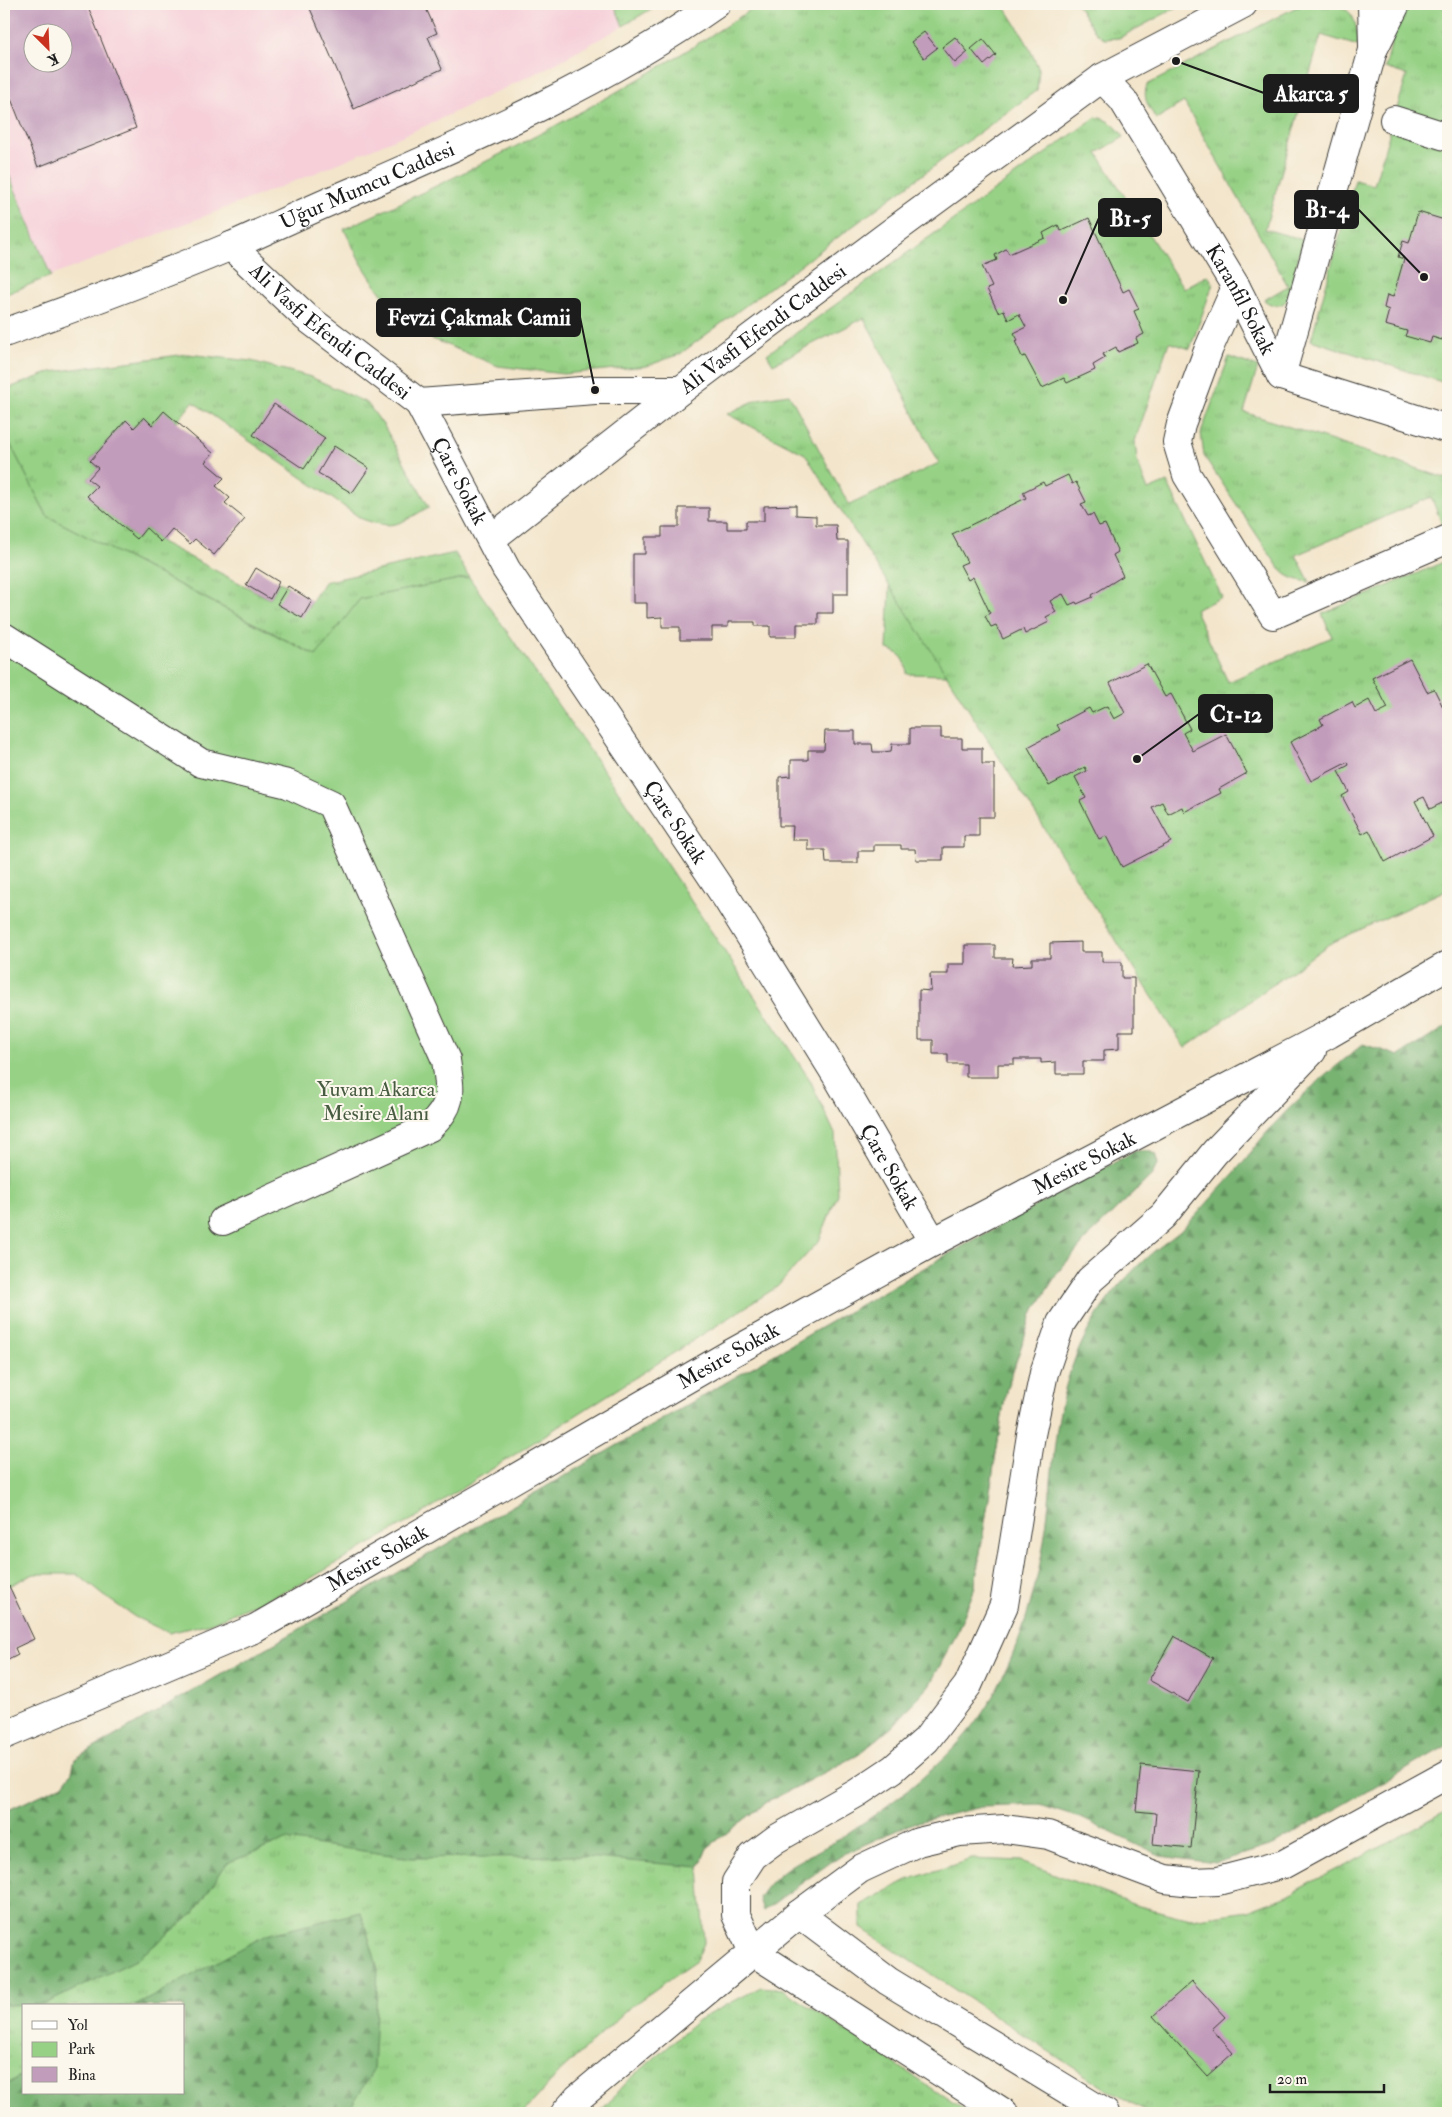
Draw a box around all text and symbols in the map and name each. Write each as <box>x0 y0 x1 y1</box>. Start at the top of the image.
north arrow <box>22 22 72 72</box>
text: K <box>44 50 61 70</box>
callout: Akarca 5 <box>1264 75 1358 112</box>
text: Akarca 5 <box>1273 80 1348 108</box>
street label: Uğur Mumcu Caddesi <box>275 136 459 236</box>
callout: B1-4 <box>1295 191 1358 228</box>
text: B1-4 <box>1305 196 1351 224</box>
callout: B1-5 <box>1099 199 1161 236</box>
text: B1-5 <box>1109 205 1151 233</box>
street label: Karanfil Sokak <box>1199 239 1281 360</box>
street label: Ali Vasfi Efendi Caddesi <box>243 257 416 406</box>
street label: Ali Vasfi Efendi Caddesi <box>674 258 852 401</box>
callout: Fevzi Çakmak Camii <box>377 299 580 336</box>
text: Fevzi Çakmak Camii <box>387 304 571 332</box>
street label: Çare Sokak <box>425 433 493 530</box>
callout: C1-12 <box>1199 695 1272 732</box>
text: C1-12 <box>1210 701 1262 729</box>
street label: Çare Sokak <box>637 775 713 869</box>
park label: Yuvam Akarca Mesire Alanı <box>317 1076 436 1127</box>
street label: Çare Sokak <box>853 1119 925 1215</box>
street label: Mesire Sokak <box>1028 1125 1141 1201</box>
street label: Mesire Sokak <box>673 1316 784 1395</box>
street label: Mesire Sokak <box>322 1518 433 1598</box>
legend <box>22 2004 185 2094</box>
text: Yol <box>68 2016 88 2035</box>
text: Park <box>68 2040 95 2059</box>
scale bar <box>1270 2062 1383 2094</box>
text: Bina <box>68 2066 96 2085</box>
text: 20 m <box>1277 2070 1307 2089</box>

